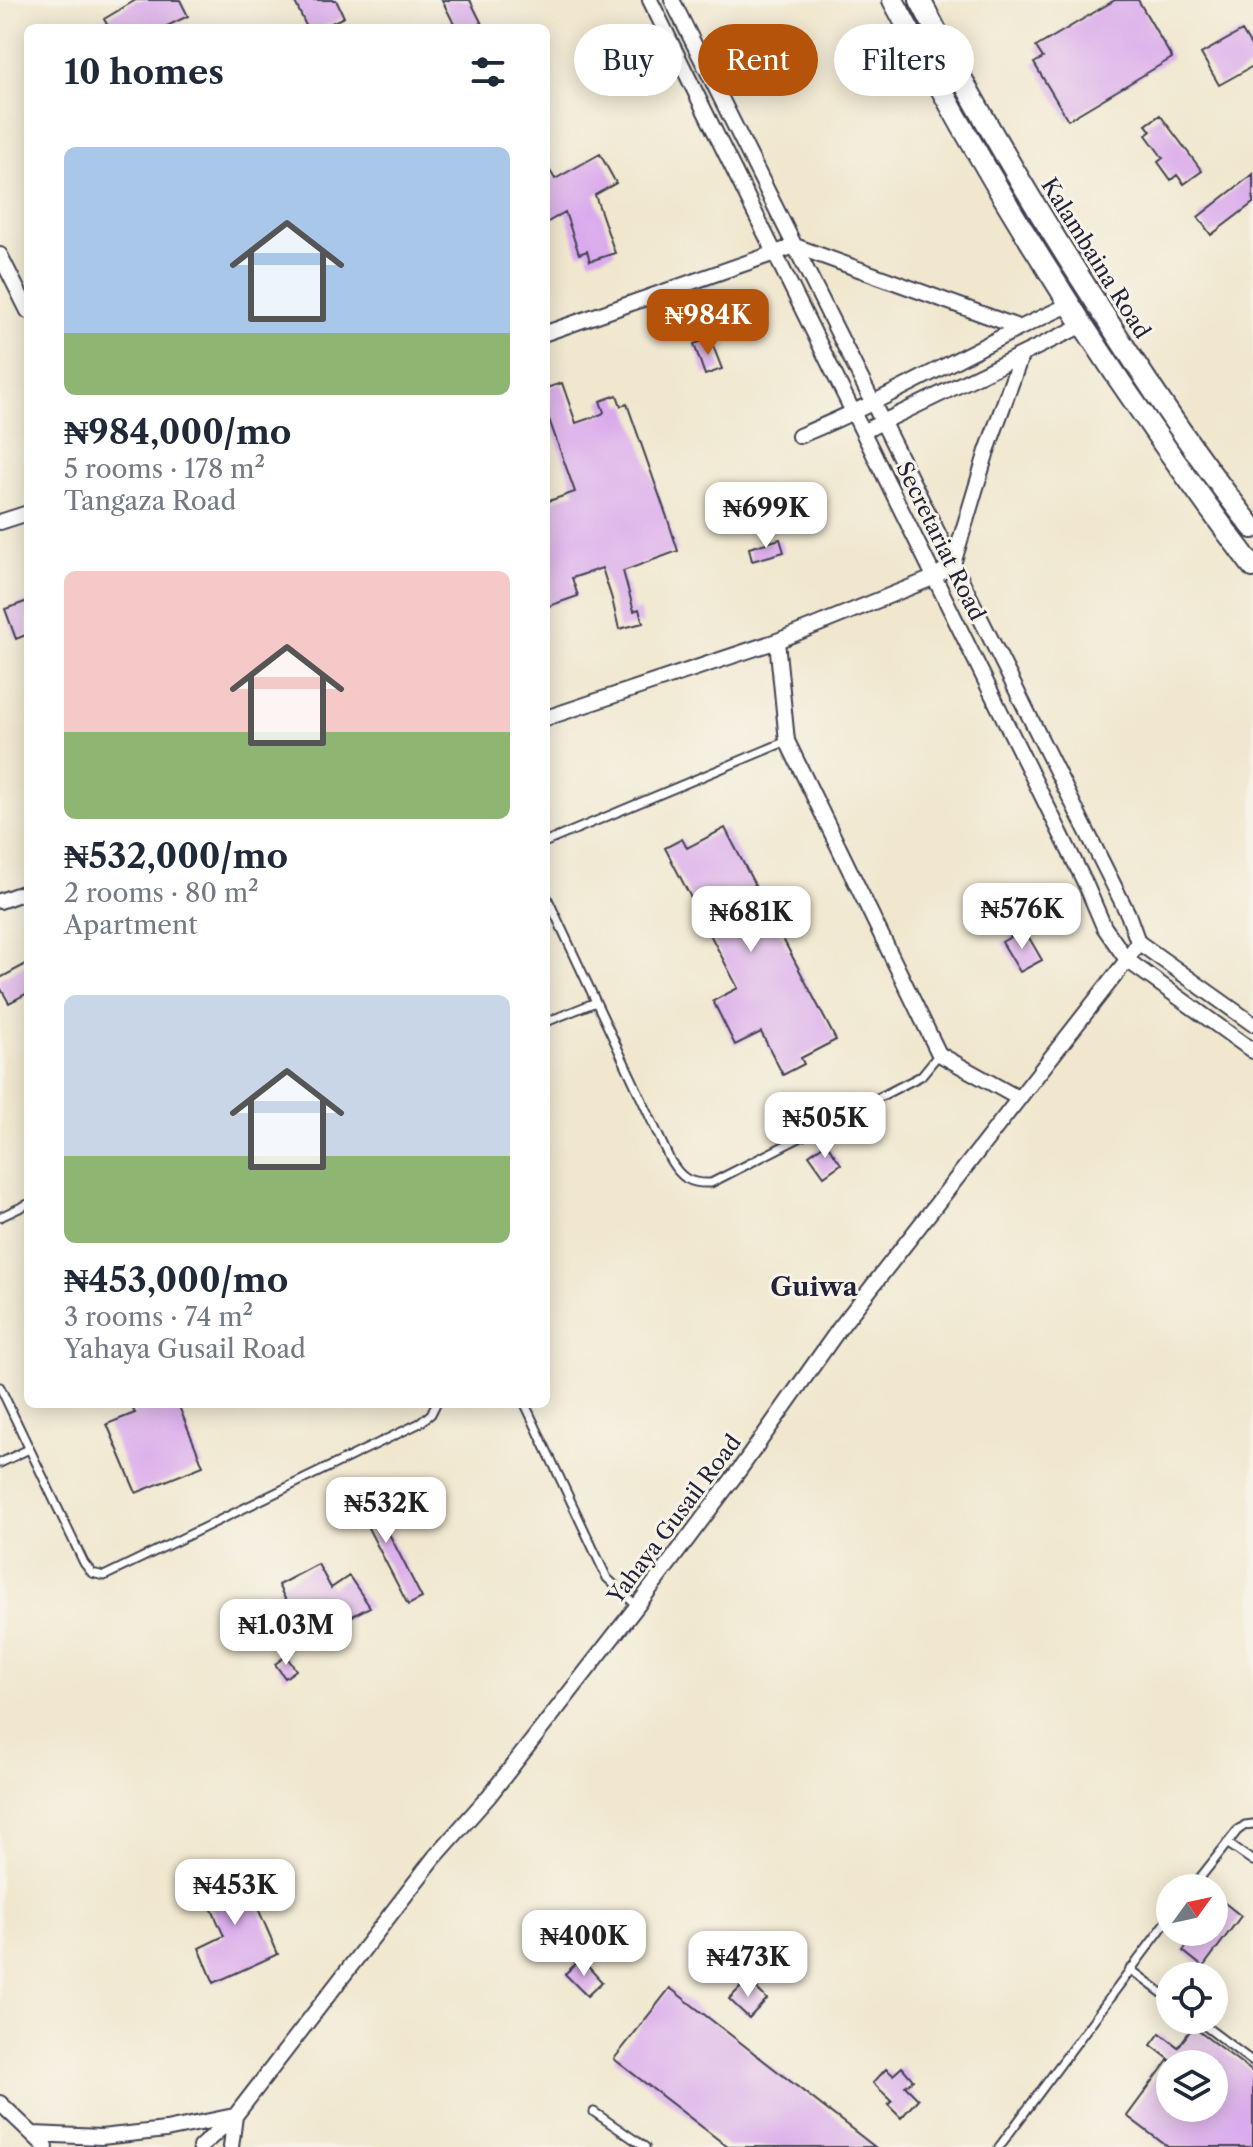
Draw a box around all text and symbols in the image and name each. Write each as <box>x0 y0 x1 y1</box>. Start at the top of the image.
chip: Buy <box>574 24 682 96</box>
chip: Rent <box>698 24 818 96</box>
chip: Filters <box>834 24 974 96</box>
icon: filters <box>466 50 510 94</box>
text: 10 homes <box>64 51 224 93</box>
street label: Kalambaina Road <box>1035 173 1156 344</box>
icon: home <box>215 199 359 343</box>
pin: ₦984K <box>652 289 764 357</box>
text: ₦984K <box>665 299 751 331</box>
text: ₦984,000/mo <box>64 411 291 453</box>
text: 5 rooms · 178 m² <box>64 453 265 485</box>
street label: Secretariat Road <box>890 457 991 625</box>
pin: ₦699K <box>710 482 822 550</box>
text: Tangaza Road <box>64 485 236 517</box>
text: ₦699K <box>723 492 809 524</box>
icon: home <box>215 623 359 767</box>
text: ₦532,000/mo <box>64 835 288 877</box>
text: 2 rooms · 80 m² <box>64 877 259 909</box>
pin: ₦576K <box>966 883 1078 951</box>
pin: ₦681K <box>695 886 807 954</box>
text: ₦576K <box>981 893 1063 925</box>
text: ₦681K <box>710 896 792 928</box>
text: Apartment <box>64 909 197 941</box>
icon: home <box>215 1047 359 1191</box>
pin: ₦505K <box>769 1092 881 1160</box>
text: ₦505K <box>783 1102 867 1134</box>
text: ₦453,000/mo <box>64 1259 288 1301</box>
district label: Guiwa <box>770 1271 859 1303</box>
text: 3 rooms · 74 m² <box>64 1301 253 1333</box>
text: Yahaya Gusail Road <box>64 1333 306 1365</box>
street label: Yahaya Gusail Road <box>601 1429 747 1610</box>
pin: ₦532K <box>330 1477 442 1545</box>
text: ₦532K <box>344 1487 428 1519</box>
pin: ₦1.03M <box>221 1599 351 1667</box>
text: ₦1.03M <box>238 1609 334 1641</box>
pin: ₦453K <box>179 1859 291 1927</box>
text: ₦453K <box>193 1869 277 1901</box>
north arrow <box>1156 1874 1228 1946</box>
map controls <box>1156 1874 1228 2122</box>
pin: ₦400K <box>528 1910 640 1978</box>
text: ₦400K <box>540 1920 628 1952</box>
pin: ₦473K <box>692 1931 804 1999</box>
text: ₦473K <box>706 1941 790 1973</box>
button: locate <box>1156 1962 1228 2034</box>
button: layers <box>1156 2050 1228 2122</box>

